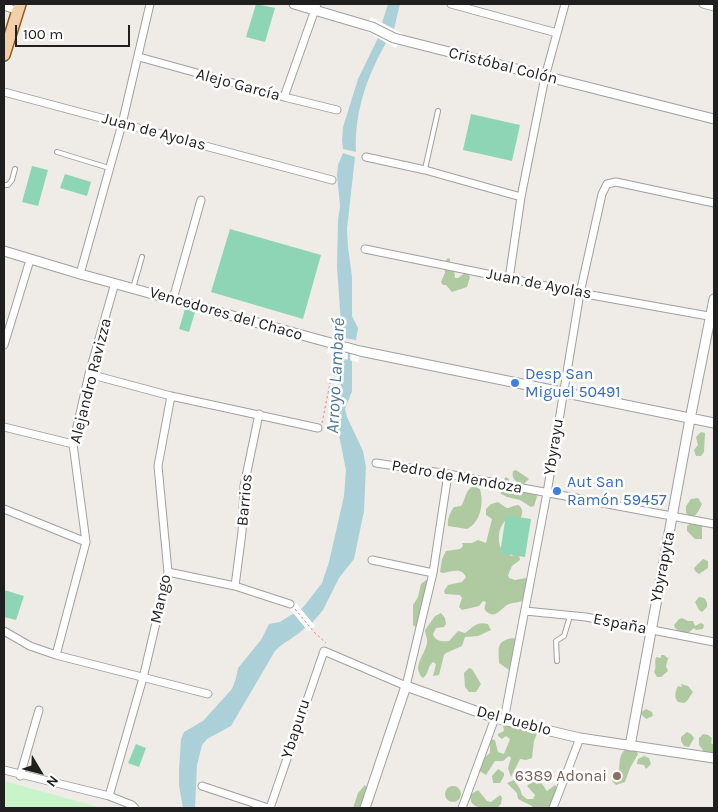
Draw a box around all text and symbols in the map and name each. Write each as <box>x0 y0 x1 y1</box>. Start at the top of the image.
scale bar <box>18 15 132 47</box>
text: 100 m <box>23 25 63 43</box>
street label: Cristóbal Colón <box>447 43 559 89</box>
street label: Alejo García <box>194 65 282 105</box>
street label: Juan de Ayolas <box>100 109 208 155</box>
street label: Juan de Ayolas <box>485 264 593 304</box>
street label: Vencedores del Chaco <box>147 283 305 345</box>
street label: Alejandro Ravizza <box>66 316 116 446</box>
water label: Arroyo Lambaré <box>322 318 350 434</box>
place label: Desp San Miguel 50491 <box>525 364 621 402</box>
marker: Desp San Miguel 50491 <box>509 377 521 389</box>
street label: Ybyrayu <box>540 417 568 477</box>
street label: Pedro de Mendoza <box>390 456 524 498</box>
place label: Aut San Ramón 59457 <box>567 472 667 510</box>
street label: Barrios <box>233 473 257 527</box>
marker: Aut San Ramón 59457 <box>551 485 563 497</box>
street label: Ybyrapyta <box>647 530 679 604</box>
street label: Mango <box>146 573 176 625</box>
street label: España <box>592 609 648 639</box>
street label: Ybapuru <box>277 697 315 761</box>
street label: Del Pueblo <box>475 702 553 740</box>
north arrow <box>15 747 65 797</box>
place label: 6389 Adonai <box>515 766 607 786</box>
marker: 6389 Adonai <box>611 770 623 782</box>
text: N <box>43 772 62 790</box>

